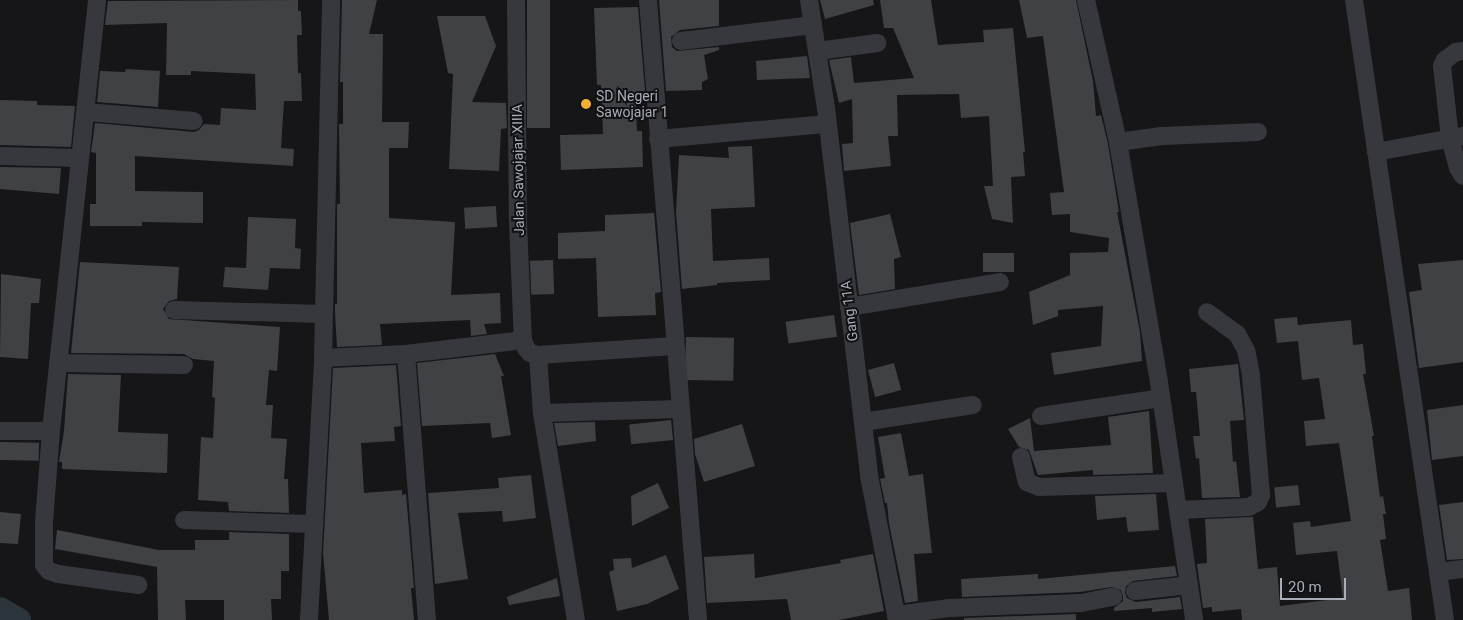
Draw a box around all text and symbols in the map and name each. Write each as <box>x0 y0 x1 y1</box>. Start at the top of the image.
place label: SD Negeri Sawojajar 1 <box>596 88 668 120</box>
marker: SD Negeri Sawojajar 1 <box>580 98 592 110</box>
street label: Jalan Sawojajar XIIIA <box>508 104 528 236</box>
street label: Gang 11A <box>837 280 861 342</box>
scale bar <box>1283 568 1349 600</box>
text: 20 m <box>1288 578 1322 596</box>

